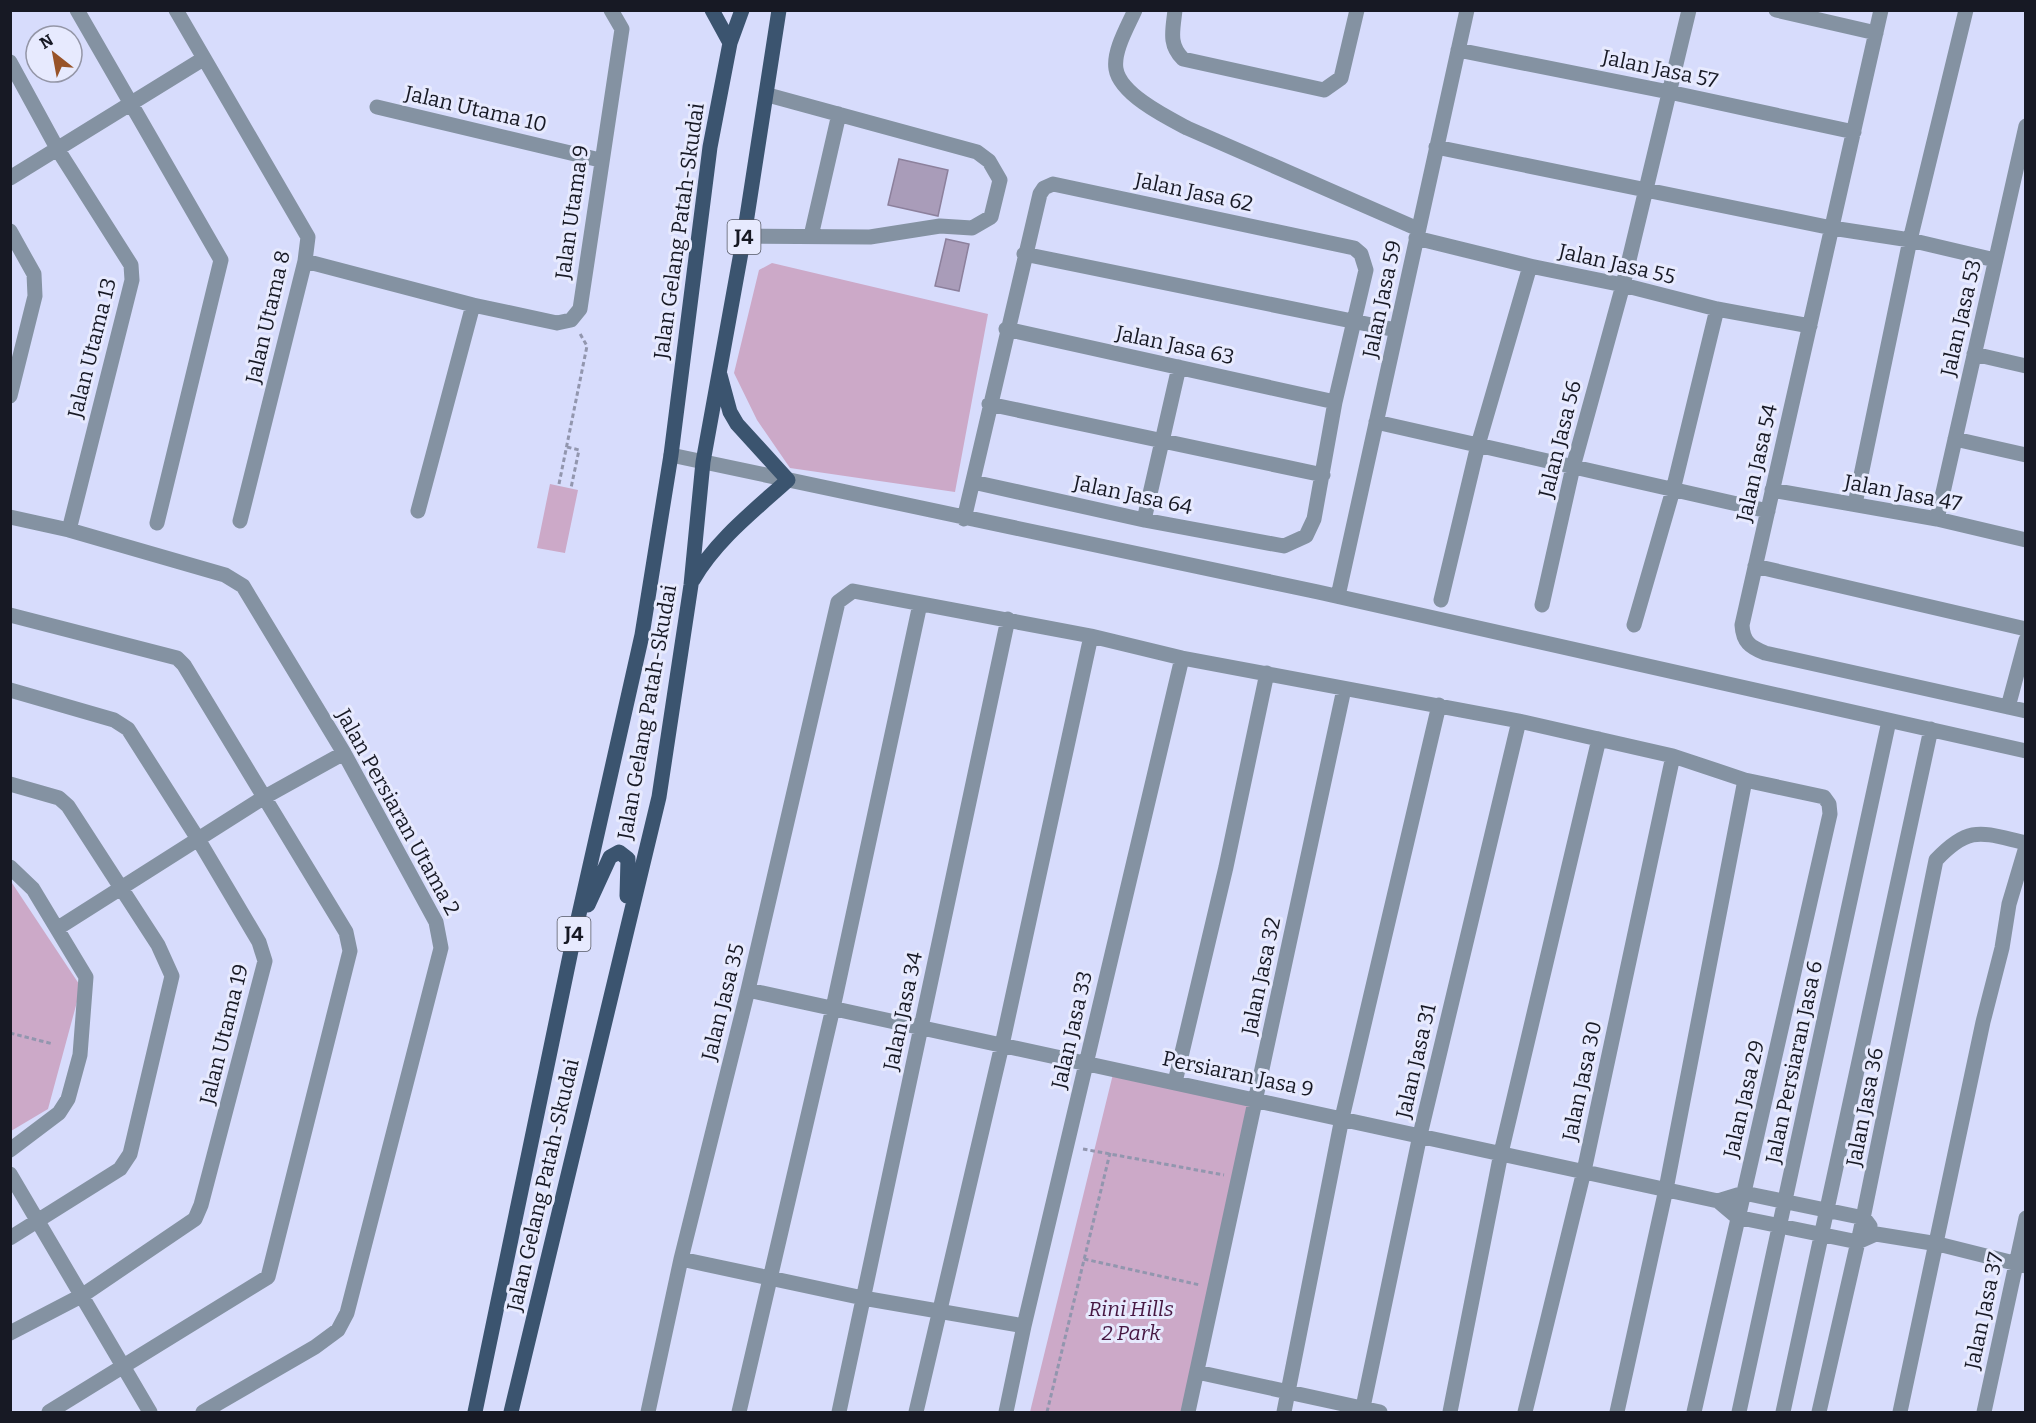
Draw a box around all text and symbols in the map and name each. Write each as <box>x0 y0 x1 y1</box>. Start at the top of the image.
north arrow <box>24 24 84 84</box>
text: N <box>36 30 57 53</box>
street label: Jalan Jasa 57 <box>1599 44 1721 94</box>
street label: Jalan Utama 10 <box>402 80 549 138</box>
street label: Jalan Gelang Patah-Skudai <box>648 101 710 362</box>
street label: Jalan Utama 9 <box>550 143 594 282</box>
street label: Jalan Jasa 62 <box>1132 167 1255 217</box>
road number: J4 <box>728 220 760 254</box>
street label: Jalan Jasa 59 <box>1357 238 1407 361</box>
street label: Jalan Jasa 55 <box>1555 238 1678 290</box>
street label: Jalan Utama 8 <box>240 248 296 387</box>
street label: Jalan Jasa 53 <box>1935 257 1987 380</box>
street label: Jalan Utama 13 <box>62 275 122 422</box>
street label: Jalan Jasa 63 <box>1112 320 1237 370</box>
street label: Jalan Jasa 56 <box>1533 378 1587 501</box>
street label: Jalan Jasa 54 <box>1731 402 1783 525</box>
street label: Jalan Jasa 64 <box>1070 469 1195 520</box>
street label: Jalan Jasa 47 <box>1841 469 1964 517</box>
street label: Jalan Gelang Patah-Skudai <box>612 583 682 842</box>
street label: Jalan Persiaran Utama 2 <box>330 703 466 920</box>
street label: Jalan Jasa 32 <box>1236 915 1286 1038</box>
road number: J4 <box>558 917 590 951</box>
street label: Jalan Jasa 35 <box>696 941 750 1064</box>
street label: Jalan Jasa 34 <box>878 949 928 1074</box>
street label: Jalan Persiaran Jasa 6 <box>1760 958 1828 1167</box>
street label: Jalan Utama 19 <box>194 961 254 1108</box>
street label: Jalan Jasa 33 <box>1046 969 1098 1092</box>
street label: Jalan Jasa 31 <box>1390 1001 1442 1122</box>
street label: Jalan Jasa 30 <box>1556 1019 1607 1144</box>
street label: Jalan Jasa 29 <box>1718 1038 1770 1161</box>
street label: Persiaran Jasa 9 <box>1160 1045 1316 1103</box>
street label: Jalan Jasa 36 <box>1841 1045 1889 1170</box>
street label: Jalan Gelang Patah-Skudai <box>501 1056 585 1315</box>
street label: Jalan Jasa 37 <box>1959 1250 2009 1373</box>
park label: Rini Hills 2 Park <box>1088 1296 1174 1346</box>

